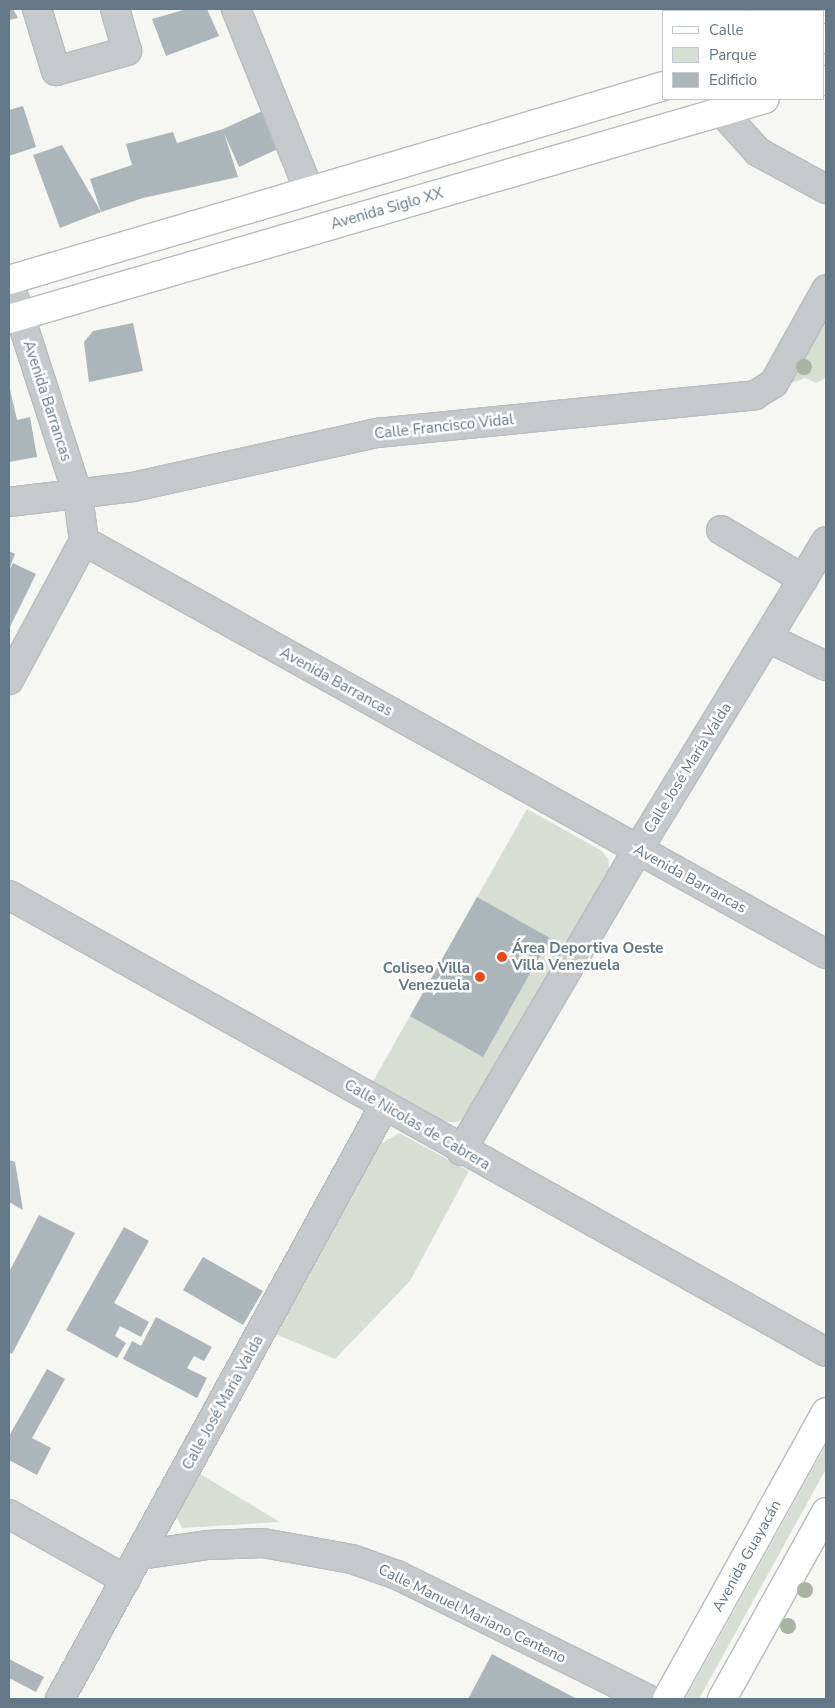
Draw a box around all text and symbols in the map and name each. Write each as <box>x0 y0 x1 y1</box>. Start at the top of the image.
legend <box>662 10 825 100</box>
text: Calle <box>709 20 744 40</box>
text: Parque <box>709 45 757 65</box>
text: Edificio <box>709 70 757 90</box>
street label: Avenida Siglo XX <box>329 184 445 234</box>
street label: Avenida Barrancas <box>19 338 75 464</box>
street label: Calle Francisco Vidal <box>374 411 514 443</box>
street label: Avenida Barrancas <box>277 644 395 720</box>
street label: Calle José Maria Valda <box>640 699 736 837</box>
street label: Avenida Barrancas <box>631 841 749 917</box>
place label: Área Deportiva Oeste Villa Venezuela <box>512 939 663 974</box>
marker: Área Deportiva Oeste Villa Venezuela <box>496 951 508 963</box>
place label: Coliseo Villa Venezuela <box>383 959 470 994</box>
marker: Coliseo Villa Venezuela <box>474 971 486 983</box>
street label: Calle Nicolas de Cabrera <box>341 1076 493 1174</box>
street label: Calle José Maria Valda <box>179 1333 267 1473</box>
street label: Avenida Guayacán <box>709 1497 785 1615</box>
street label: Calle Manuel Mariano Centeno <box>375 1561 569 1667</box>

